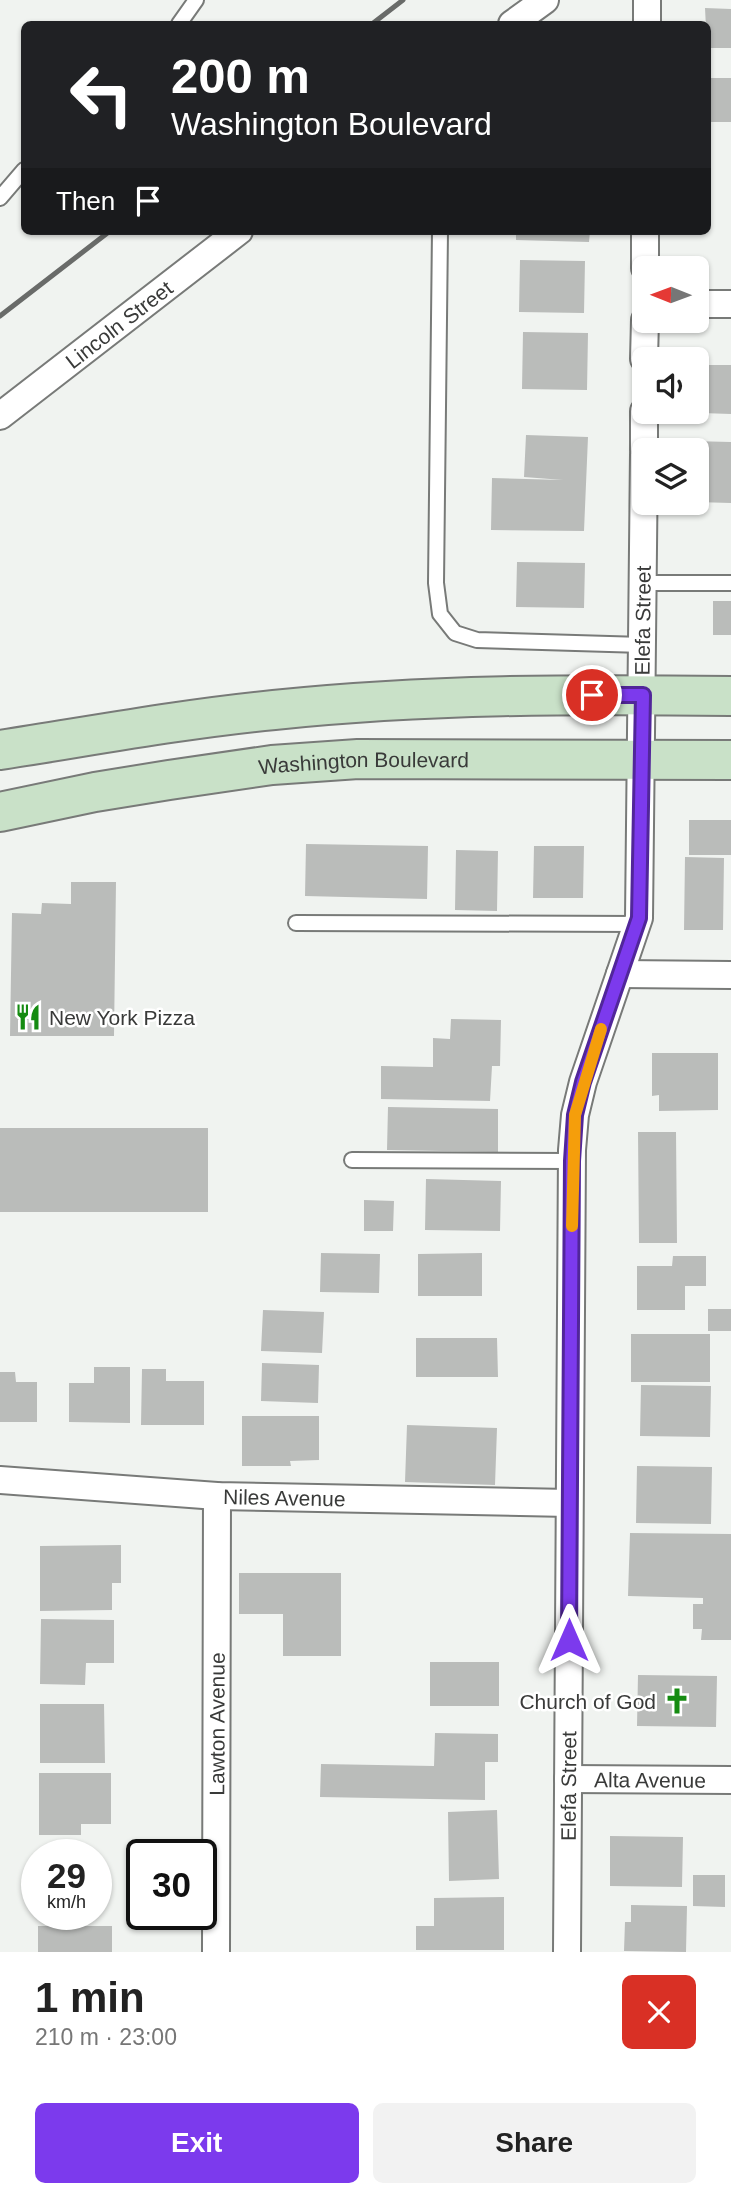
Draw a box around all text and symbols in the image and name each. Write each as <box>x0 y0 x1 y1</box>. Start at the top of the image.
icon: left <box>56 49 147 140</box>
text: 200 m <box>171 49 310 103</box>
text: Washington Boulevard <box>171 106 492 142</box>
icon: arrive <box>129 182 167 220</box>
text: Then <box>56 186 115 216</box>
north arrow <box>632 256 709 332</box>
map controls <box>632 256 709 515</box>
street label: Lincoln Street <box>61 276 177 373</box>
button: sound <box>632 347 709 424</box>
button: layers <box>632 438 709 515</box>
street label: Elefa Street <box>630 565 654 675</box>
pin <box>562 665 622 725</box>
icon: arrive <box>573 676 611 714</box>
street label: Washington Boulevard <box>257 747 469 778</box>
restaurant icon: New York Pizza <box>13 1002 43 1032</box>
place label: New York Pizza <box>49 1006 195 1029</box>
street label: Niles Avenue <box>223 1485 346 1510</box>
position arrow <box>532 1603 606 1677</box>
street label: Lawton Avenue <box>205 1652 228 1796</box>
church icon: Church of God <box>662 1686 692 1716</box>
place label: Church of God <box>519 1690 656 1713</box>
street label: Elefa Street <box>556 1731 580 1841</box>
street label: Alta Avenue <box>594 1768 706 1791</box>
speed limit sign: 30 <box>126 1839 217 1930</box>
text: 29 <box>47 1856 86 1895</box>
text: km/h <box>47 1892 86 1912</box>
text: 1 min <box>35 1974 145 2021</box>
button: close <box>622 1975 696 2049</box>
text: 210 m · 23:00 <box>35 2024 177 2050</box>
button: Exit <box>35 2103 359 2183</box>
button: Share <box>373 2103 696 2183</box>

